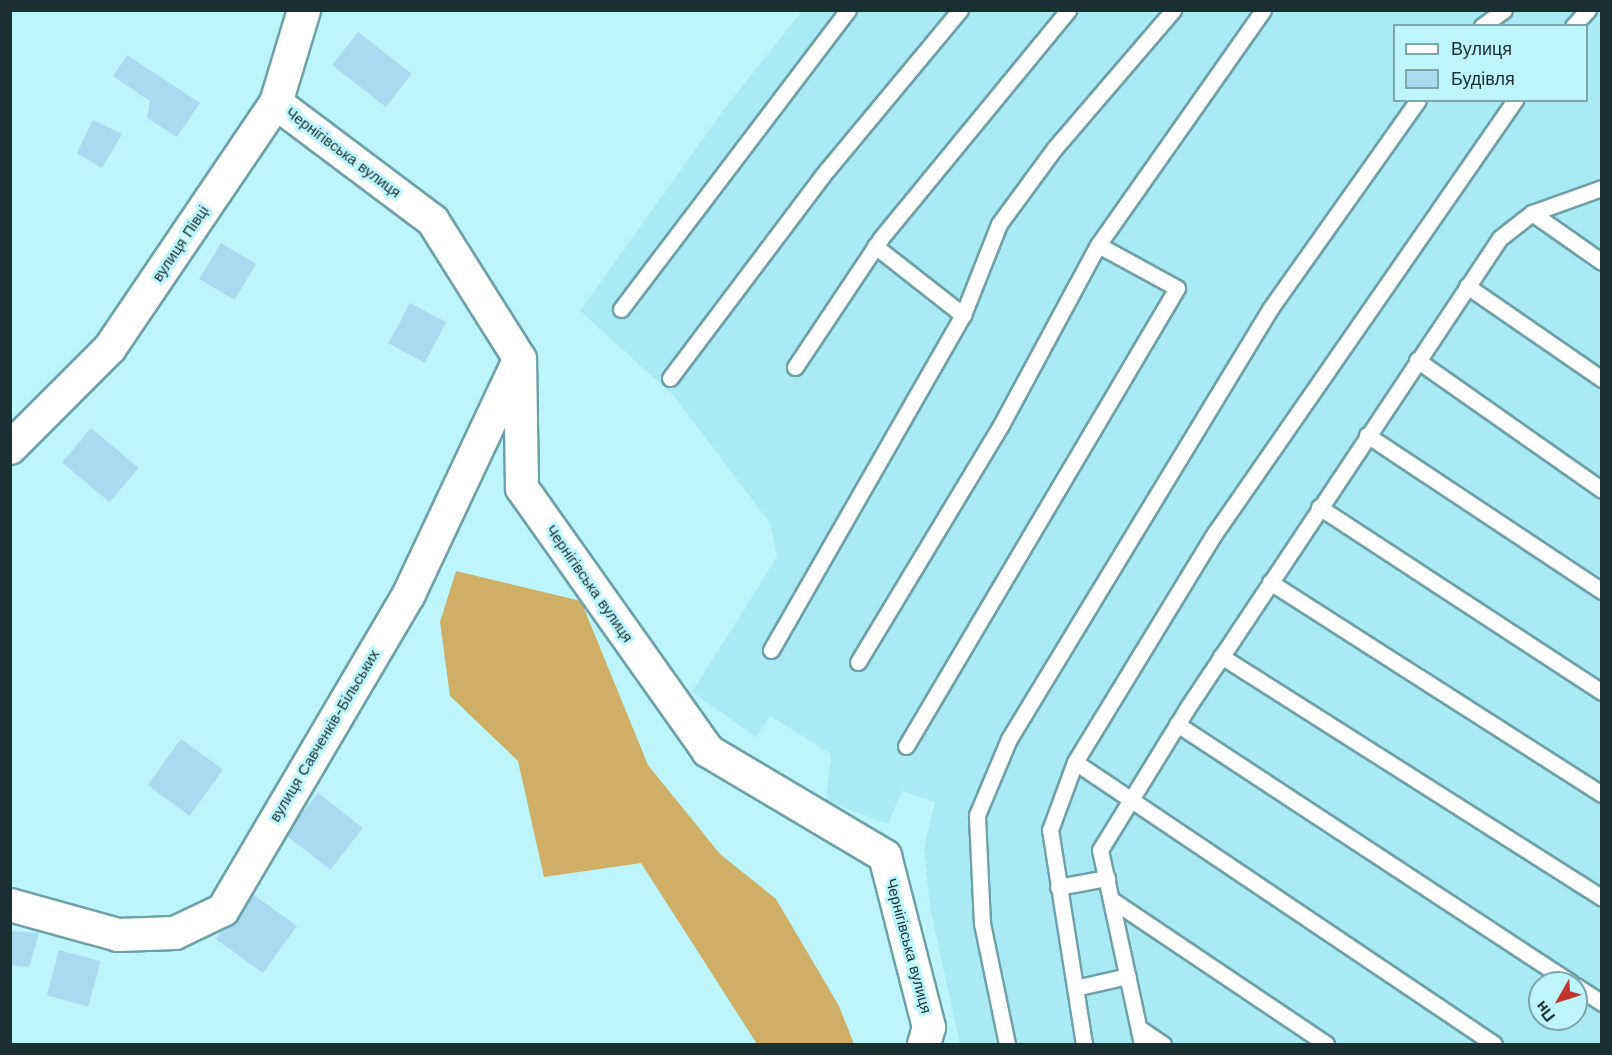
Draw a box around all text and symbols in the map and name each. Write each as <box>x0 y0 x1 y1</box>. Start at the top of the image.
legend <box>1393 24 1588 102</box>
text: Вулиця <box>1451 38 1512 59</box>
text: Будівля <box>1451 68 1515 89</box>
street label: Чернігівська вулиця <box>282 104 404 202</box>
street label: вулиця Півці <box>149 203 213 285</box>
street label: Чернігівська вулиця <box>542 522 636 646</box>
street label: вулиця Савченків-Більських <box>266 647 384 825</box>
street label: Чернігівська вулиця <box>881 876 935 1016</box>
north arrow <box>1528 971 1588 1031</box>
text: Пн <box>1531 997 1559 1026</box>

